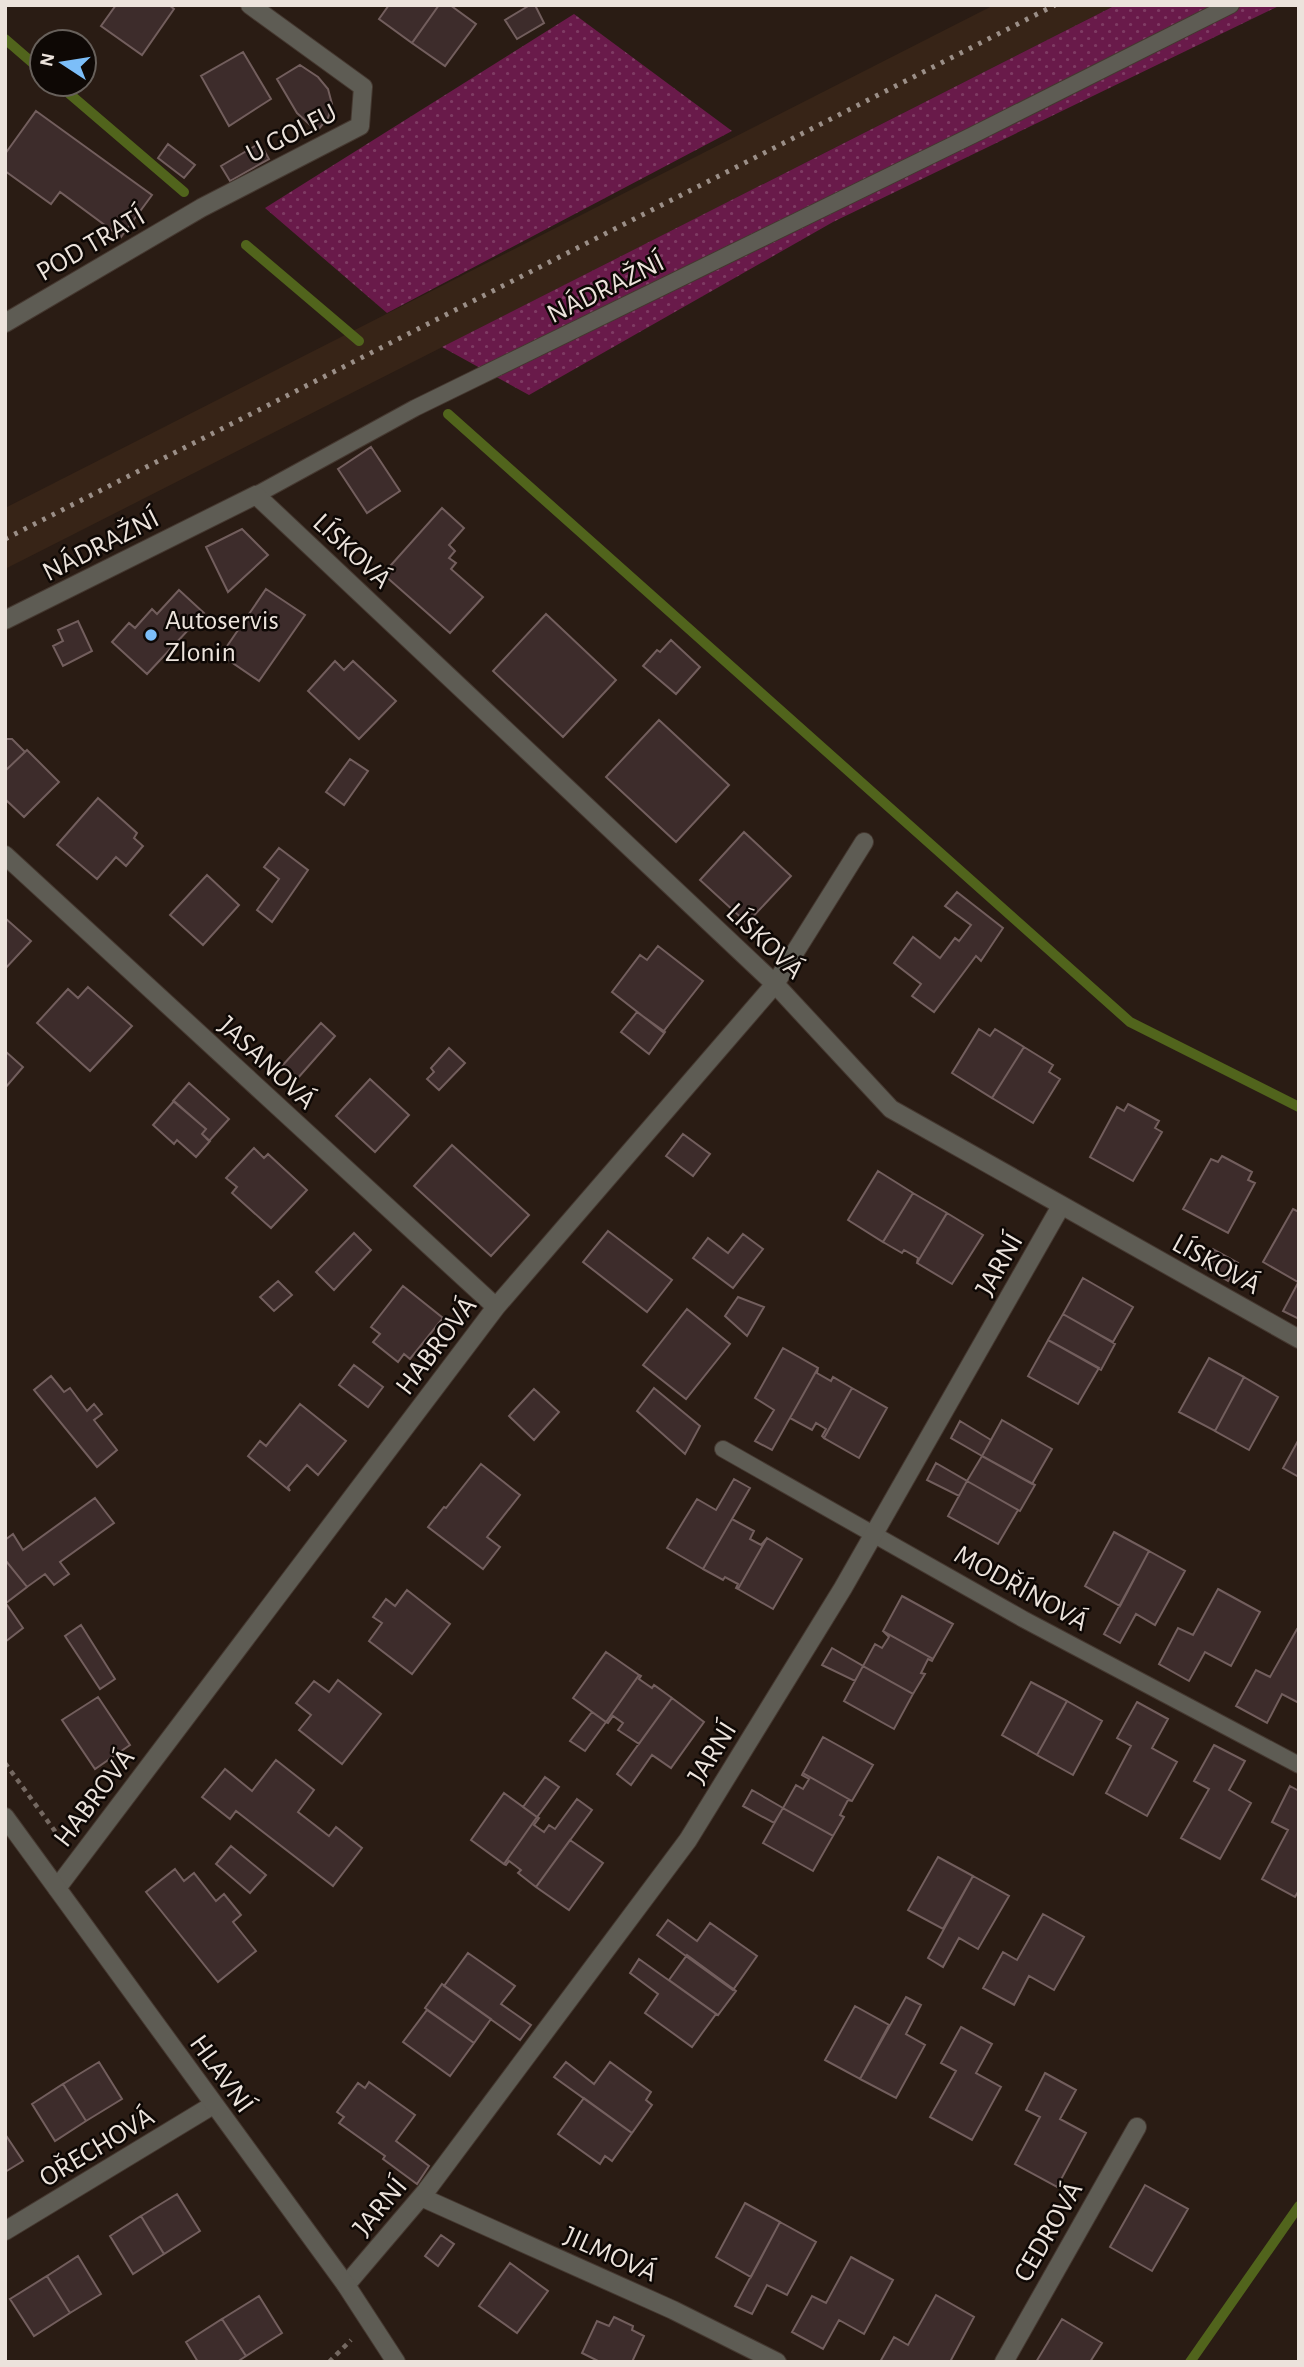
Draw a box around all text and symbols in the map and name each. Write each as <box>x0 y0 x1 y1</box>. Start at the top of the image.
north arrow <box>28 28 98 98</box>
text: N <box>37 51 59 68</box>
street label: U GOLFU <box>242 99 342 169</box>
street label: POD TRATÍ <box>30 200 150 287</box>
street label: NÁDRAŽNÍ <box>542 246 669 329</box>
street label: NÁDRAŽNÍ <box>37 502 164 587</box>
street label: LÍSKOVÁ <box>307 506 398 594</box>
place label: Autoservis Zlonin <box>165 607 279 667</box>
marker: Autoservis Zlonin <box>143 627 159 643</box>
street label: LÍSKOVÁ <box>720 896 811 985</box>
street label: JASANOVÁ <box>213 1010 323 1115</box>
street label: JARNÍ <box>968 1227 1029 1301</box>
street label: LÍSKOVÁ <box>1167 1227 1266 1300</box>
street label: HABROVÁ <box>389 1290 482 1400</box>
street label: MODŘÍNOVÁ <box>949 1538 1094 1637</box>
street label: JARNÍ <box>681 1715 743 1789</box>
street label: HABROVÁ <box>47 1742 140 1852</box>
street label: HLAVNÍ <box>184 2028 262 2119</box>
street label: OŘECHOVÁ <box>33 2100 159 2193</box>
street label: JARNÍ <box>346 2170 413 2242</box>
street label: CEDROVÁ <box>1006 2176 1088 2287</box>
street label: JILMOVÁ <box>559 2219 662 2288</box>

